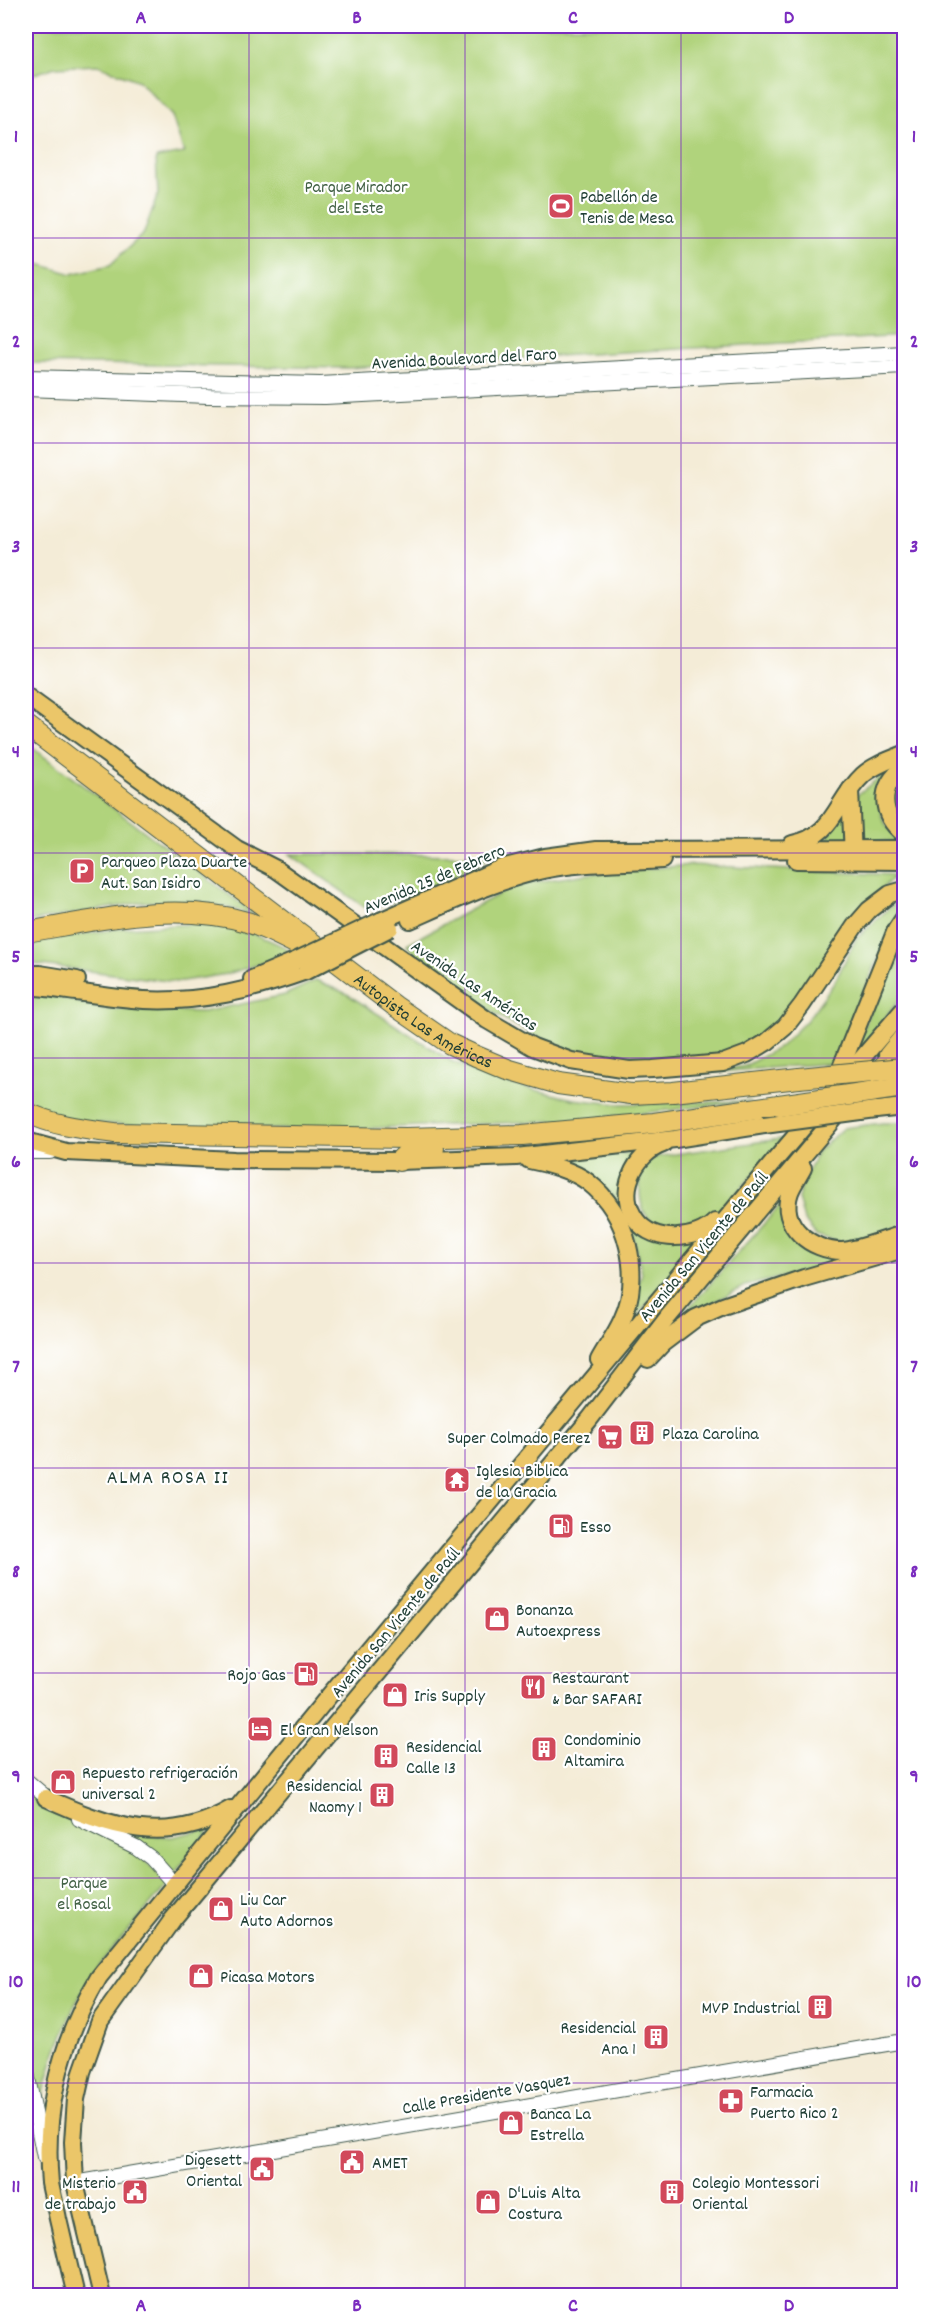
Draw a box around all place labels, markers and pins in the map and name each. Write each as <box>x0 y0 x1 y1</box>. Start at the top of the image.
place label: Pabellón de Tenis de Mesa <box>580 186 674 232</box>
sports icon: Pabellón de Tenis de Mesa <box>546 191 576 221</box>
place label: Parqueo Plaza Duarte Aut. San Isidro <box>101 851 247 897</box>
parking icon: Parqueo Plaza Duarte Aut. San Isidro <box>67 856 97 886</box>
building icon: Plaza Carolina <box>627 1418 657 1448</box>
supermarket icon: Super Colmado Perez <box>595 1422 625 1452</box>
place label: Plaza Carolina <box>662 1423 759 1448</box>
place label: Super Colmado Perez <box>447 1427 590 1452</box>
place label: Iglesia Biblica de la Gracia <box>476 1460 569 1506</box>
temple icon: Iglesia Biblica de la Gracia <box>442 1465 472 1495</box>
fuel station icon: Esso <box>546 1511 576 1541</box>
place label: Esso <box>580 1516 611 1541</box>
place label: Bonanza Autoexpress <box>516 1599 601 1645</box>
shop icon: Bonanza Autoexpress <box>482 1604 512 1634</box>
fuel station icon: Rojo Gas <box>291 1659 321 1689</box>
place label: Rojo Gas <box>227 1664 286 1689</box>
place label: Restaurant & Bar SAFARI <box>552 1667 642 1713</box>
restaurant icon: Restaurant & Bar SAFARI <box>518 1672 548 1702</box>
shop icon: Iris Supply <box>380 1680 410 1710</box>
place label: Iris Supply <box>414 1685 486 1710</box>
hotel icon: El Gran Nelson <box>245 1714 275 1744</box>
place label: El Gran Nelson <box>280 1719 378 1744</box>
place label: Condominio Altamira <box>564 1729 641 1775</box>
building icon: Condominio Altamira <box>529 1734 559 1764</box>
place label: Residencial Calle 13 <box>406 1736 482 1782</box>
building icon: Residencial Calle 13 <box>371 1741 401 1771</box>
place label: Repuesto refrigeración universal 2 <box>82 1762 238 1808</box>
shop icon: Repuesto refrigeración universal 2 <box>48 1767 78 1797</box>
place label: Residencial Naomy 1 <box>287 1775 363 1821</box>
building icon: Residencial Naomy 1 <box>367 1780 397 1810</box>
place label: Liu Car Auto Adornos <box>240 1889 333 1935</box>
shop icon: Liu Car Auto Adornos <box>206 1894 236 1924</box>
shop icon: Picasa Motors <box>186 1961 216 1991</box>
place label: Picasa Motors <box>220 1966 315 1991</box>
building icon: MVP Industrial <box>805 1992 835 2022</box>
place label: MVP Industrial <box>701 1997 801 2022</box>
place label: Residencial Ana 1 <box>561 2017 637 2063</box>
building icon: Residencial Ana 1 <box>641 2022 671 2052</box>
place label: Farmacia Puerto Rico 2 <box>750 2081 839 2127</box>
pharmacy icon: Farmacia Puerto Rico 2 <box>716 2086 746 2116</box>
place label: Banca La Estrella <box>530 2103 591 2149</box>
shop icon: Banca La Estrella <box>496 2108 526 2138</box>
public building icon: AMET <box>337 2147 367 2177</box>
place label: Digesett Oriental <box>185 2149 243 2195</box>
place label: AMET <box>372 2152 408 2177</box>
public building icon: Digesett Oriental <box>247 2154 277 2184</box>
place label: Misterio de trabajo <box>45 2172 116 2218</box>
place label: Colegio Montessori Oriental <box>692 2172 819 2218</box>
public building icon: Misterio de trabajo <box>120 2177 150 2207</box>
building icon: Colegio Montessori Oriental <box>657 2177 687 2207</box>
place label: D'Luis Alta Costura <box>508 2182 581 2228</box>
shop icon: D'Luis Alta Costura <box>473 2187 503 2217</box>

